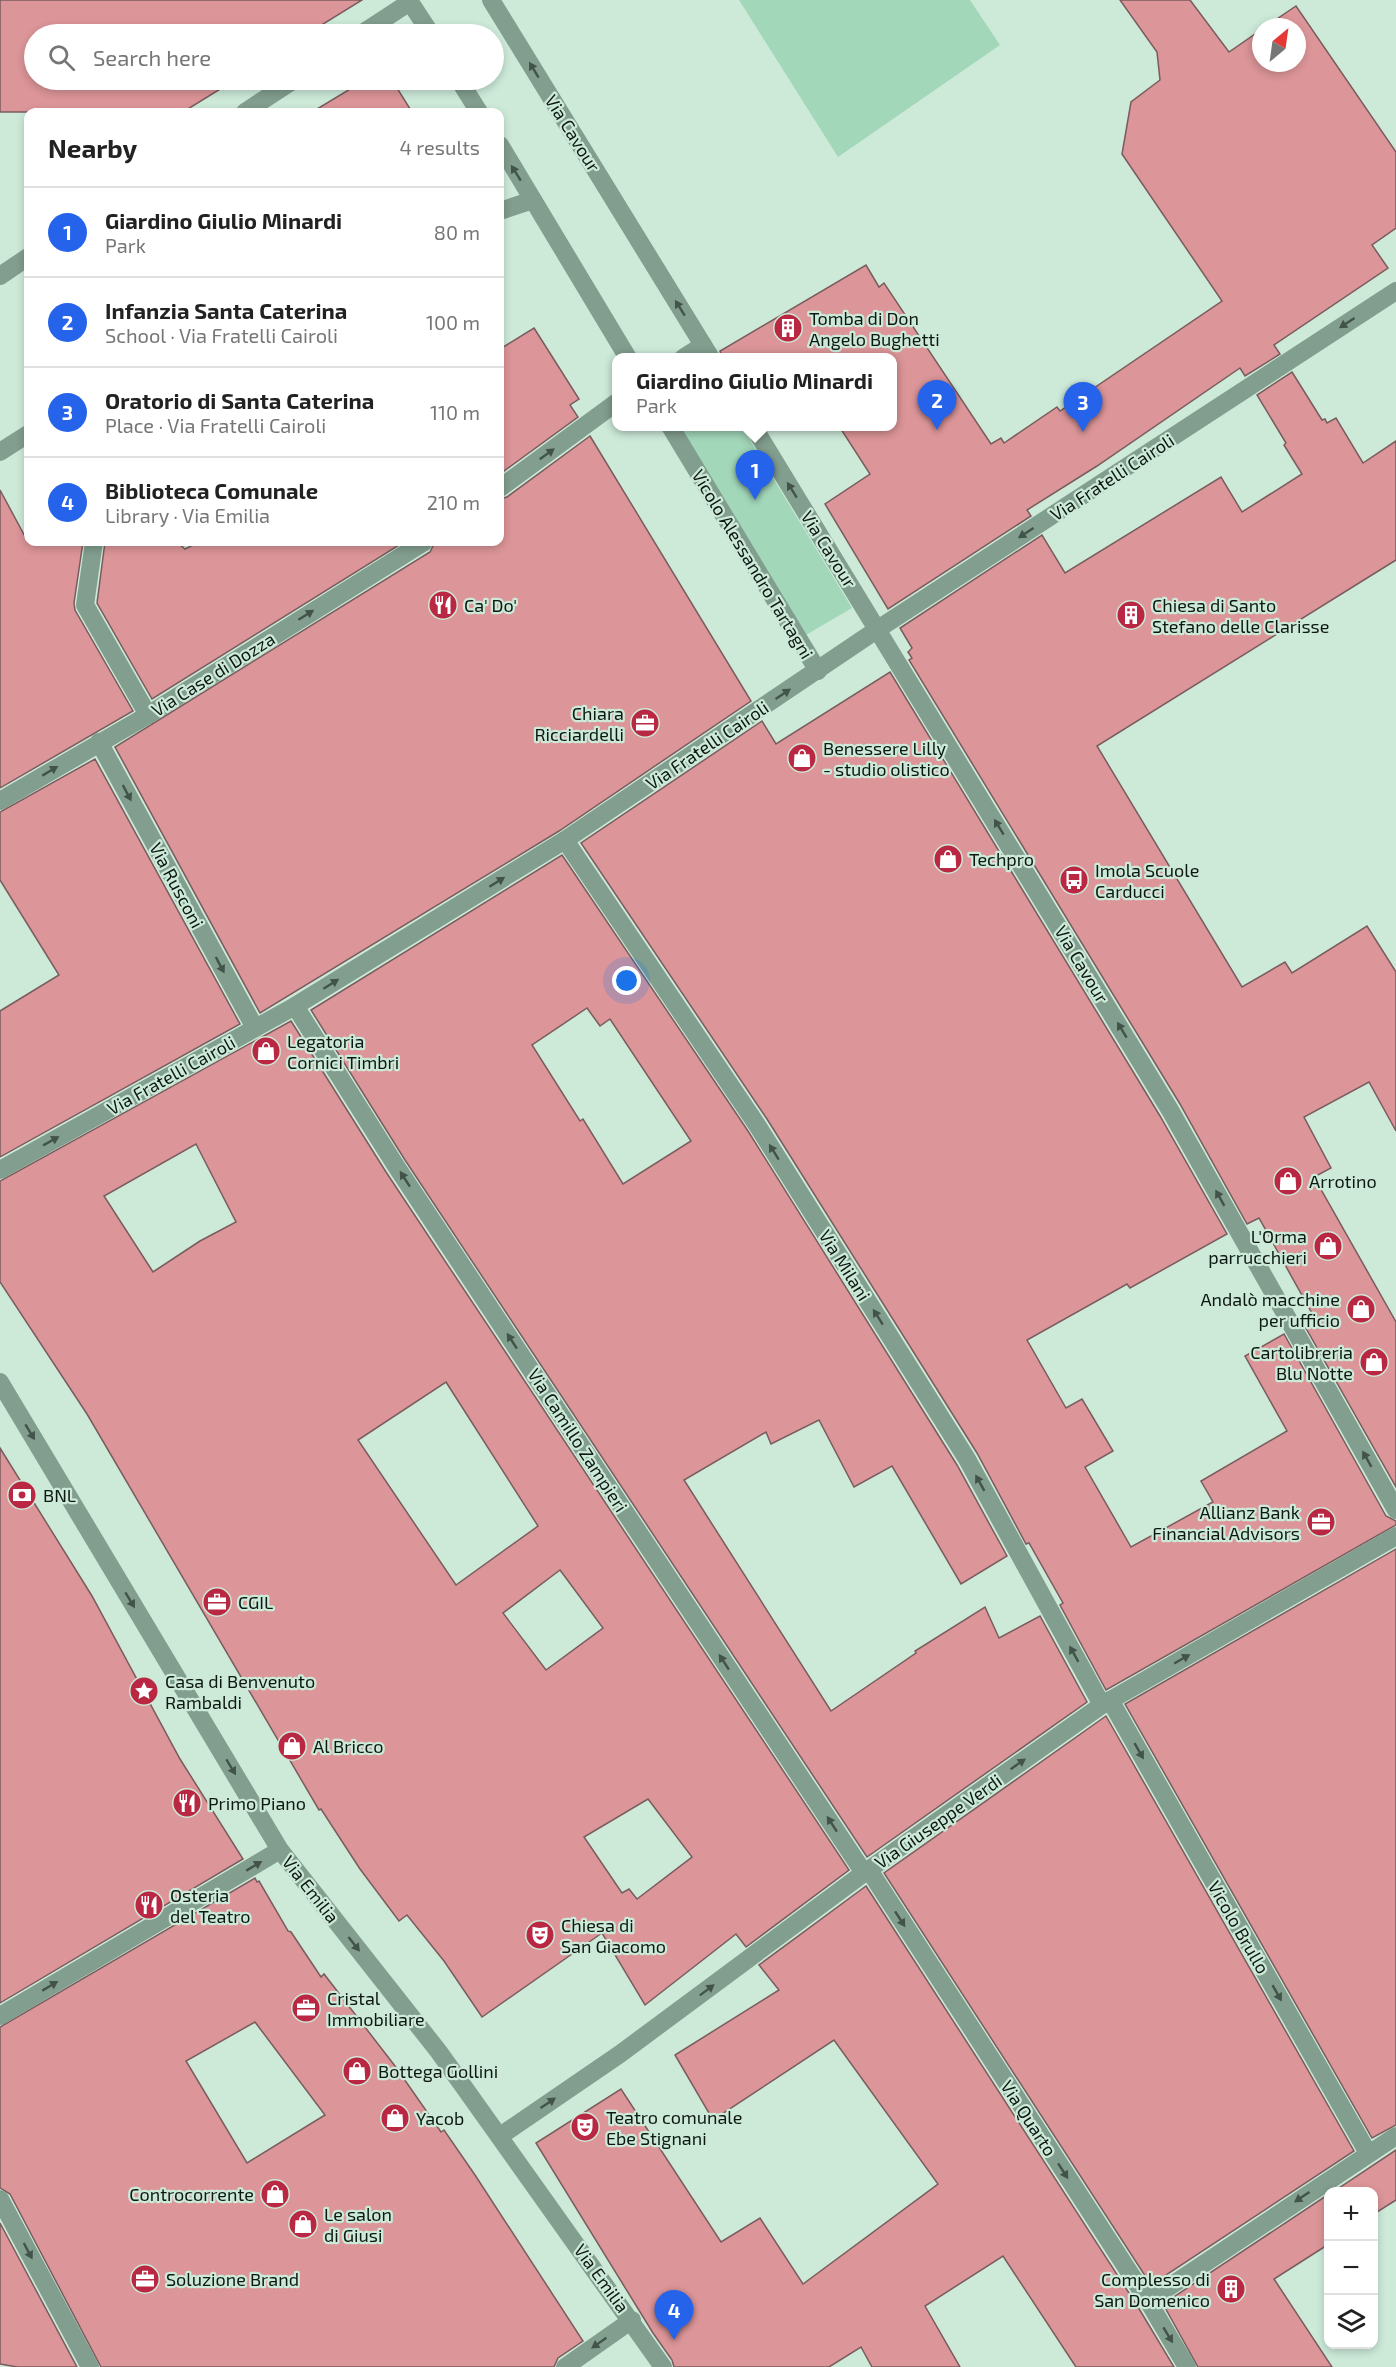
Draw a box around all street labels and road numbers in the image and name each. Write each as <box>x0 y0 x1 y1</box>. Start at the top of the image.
street label: Via Cavour <box>541 90 605 176</box>
street label: Via Fratelli Cairoli <box>1046 429 1178 525</box>
street label: Vicolo Alessandro Tartagni <box>688 465 818 663</box>
street label: Via Cavour <box>797 506 861 592</box>
street label: Via Case di Dozza <box>147 627 279 721</box>
street label: Via Fratelli Cairoli <box>642 696 772 794</box>
street label: Via Rusconi <box>145 838 209 932</box>
street label: Via Cavour <box>1050 921 1114 1007</box>
street label: Via Fratelli Cairoli <box>103 1031 239 1119</box>
street label: Via Milani <box>815 1225 875 1305</box>
street label: Via Camillo Zampieri <box>523 1364 633 1516</box>
street label: Via Giuseppe Verdi <box>870 1769 1006 1873</box>
street label: Via Emilia <box>278 1851 344 1927</box>
street label: Vicolo Brullo <box>1204 1877 1274 1977</box>
street label: Via Quarto <box>996 2076 1062 2160</box>
street label: Via Emilia <box>570 2239 634 2317</box>

